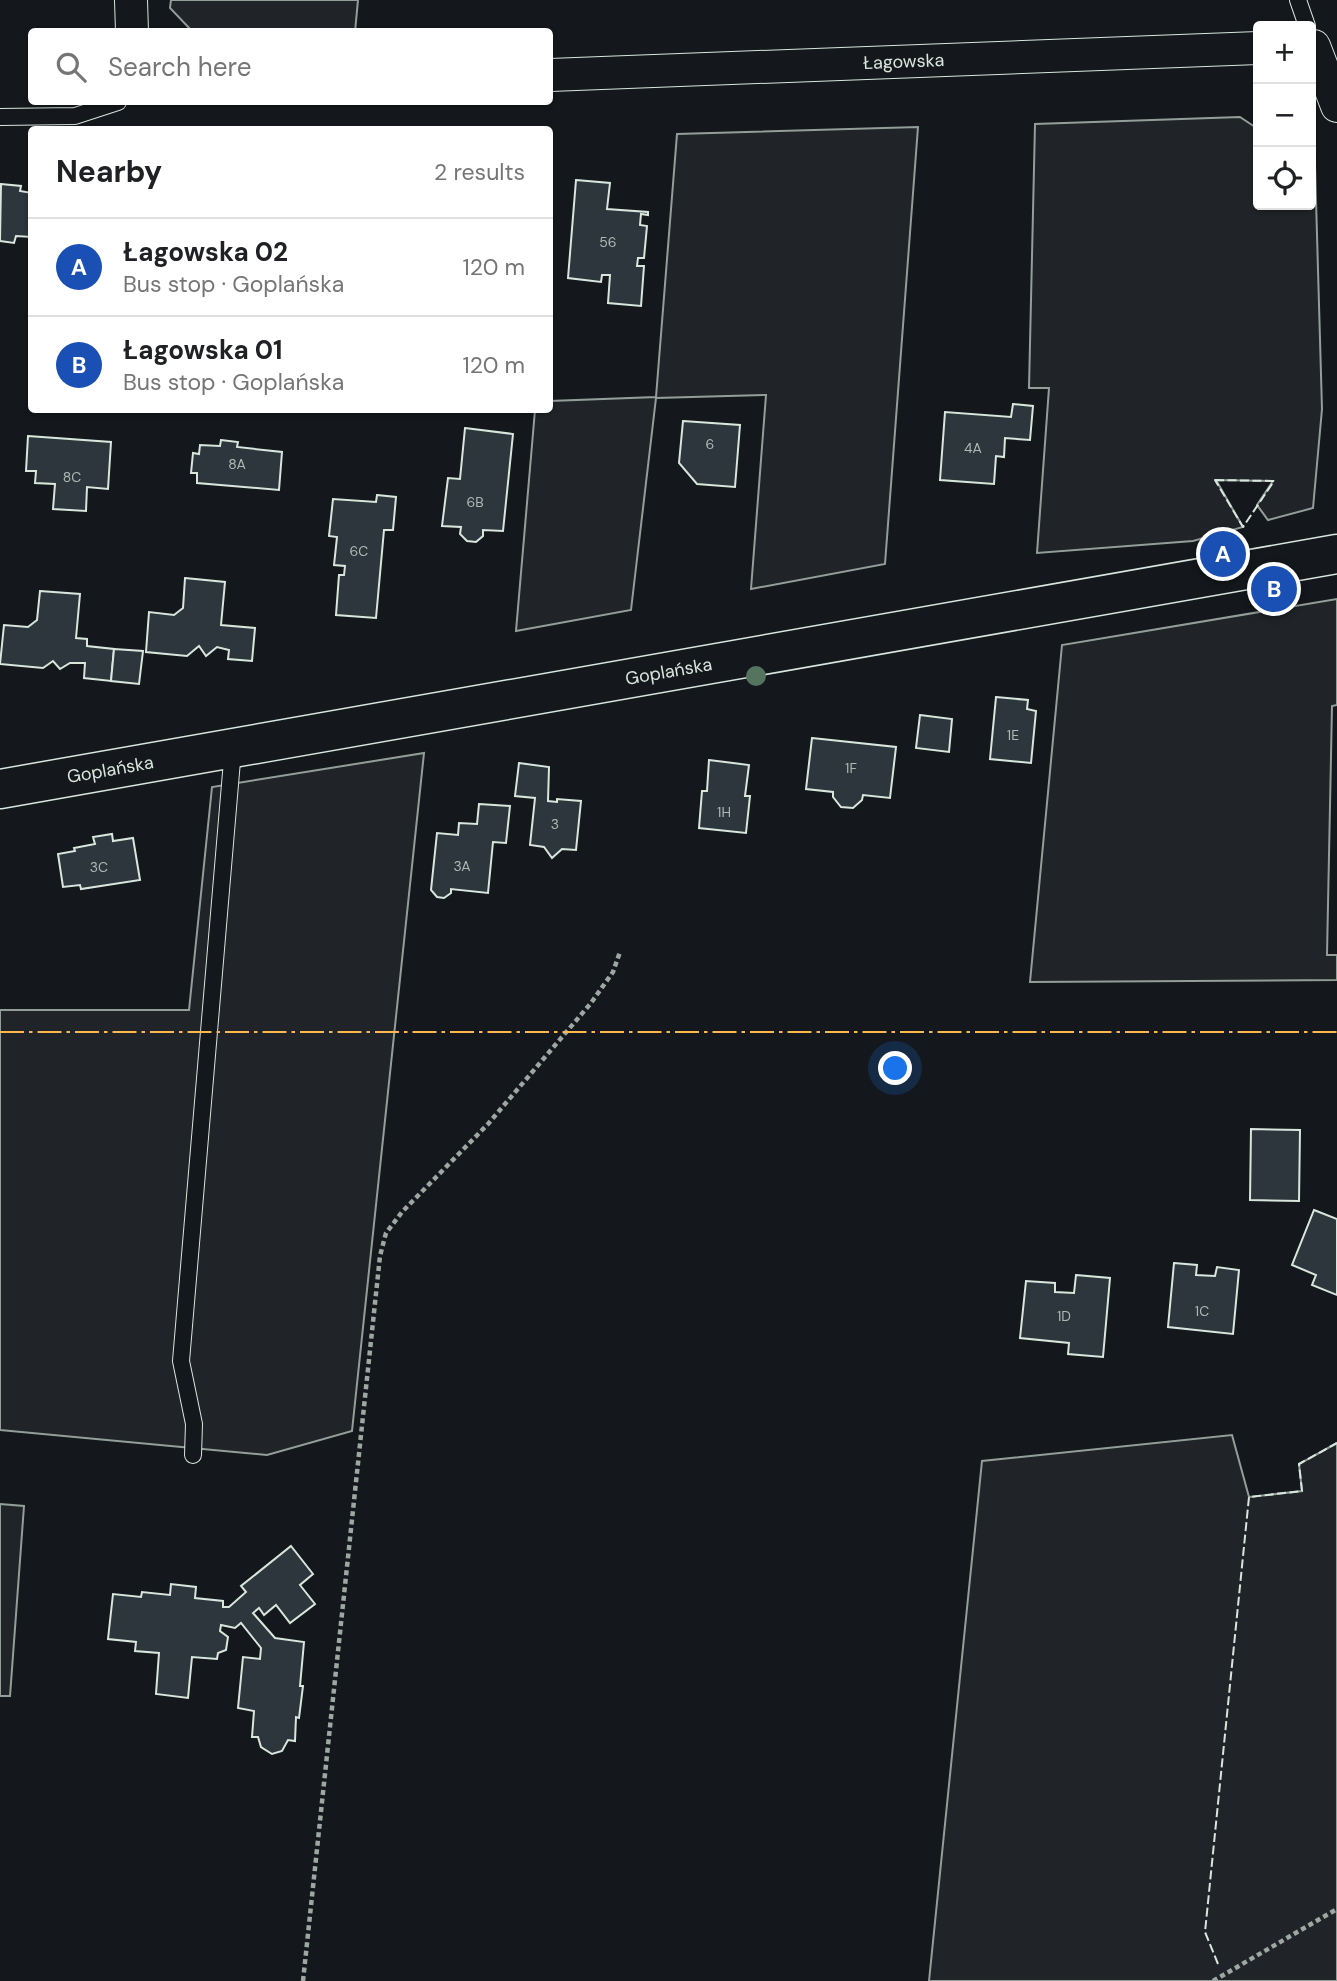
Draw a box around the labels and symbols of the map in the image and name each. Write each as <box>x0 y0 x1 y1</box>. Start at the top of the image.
street label: Łagowska <box>863 48 945 75</box>
house number: 56 <box>599 233 617 251</box>
house number: 6 <box>706 435 714 453</box>
house number: 4A <box>964 439 982 457</box>
house number: 8A <box>228 455 246 473</box>
house number: 8C <box>63 468 81 486</box>
house number: 6B <box>466 493 484 511</box>
pin: A <box>1200 528 1246 580</box>
house number: 6C <box>350 542 368 560</box>
pin: B <box>1251 563 1297 615</box>
street label: Goplańska <box>624 652 714 691</box>
house number: 1E <box>1007 726 1019 744</box>
street label: Goplańska <box>65 750 156 789</box>
house number: 1F <box>845 759 857 777</box>
house number: 1H <box>717 803 731 821</box>
house number: 3 <box>551 815 559 833</box>
house number: 3A <box>453 857 471 875</box>
house number: 3C <box>90 858 108 876</box>
your location <box>878 1051 912 1085</box>
house number: 1C <box>1195 1302 1209 1320</box>
house number: 1D <box>1057 1307 1071 1325</box>

